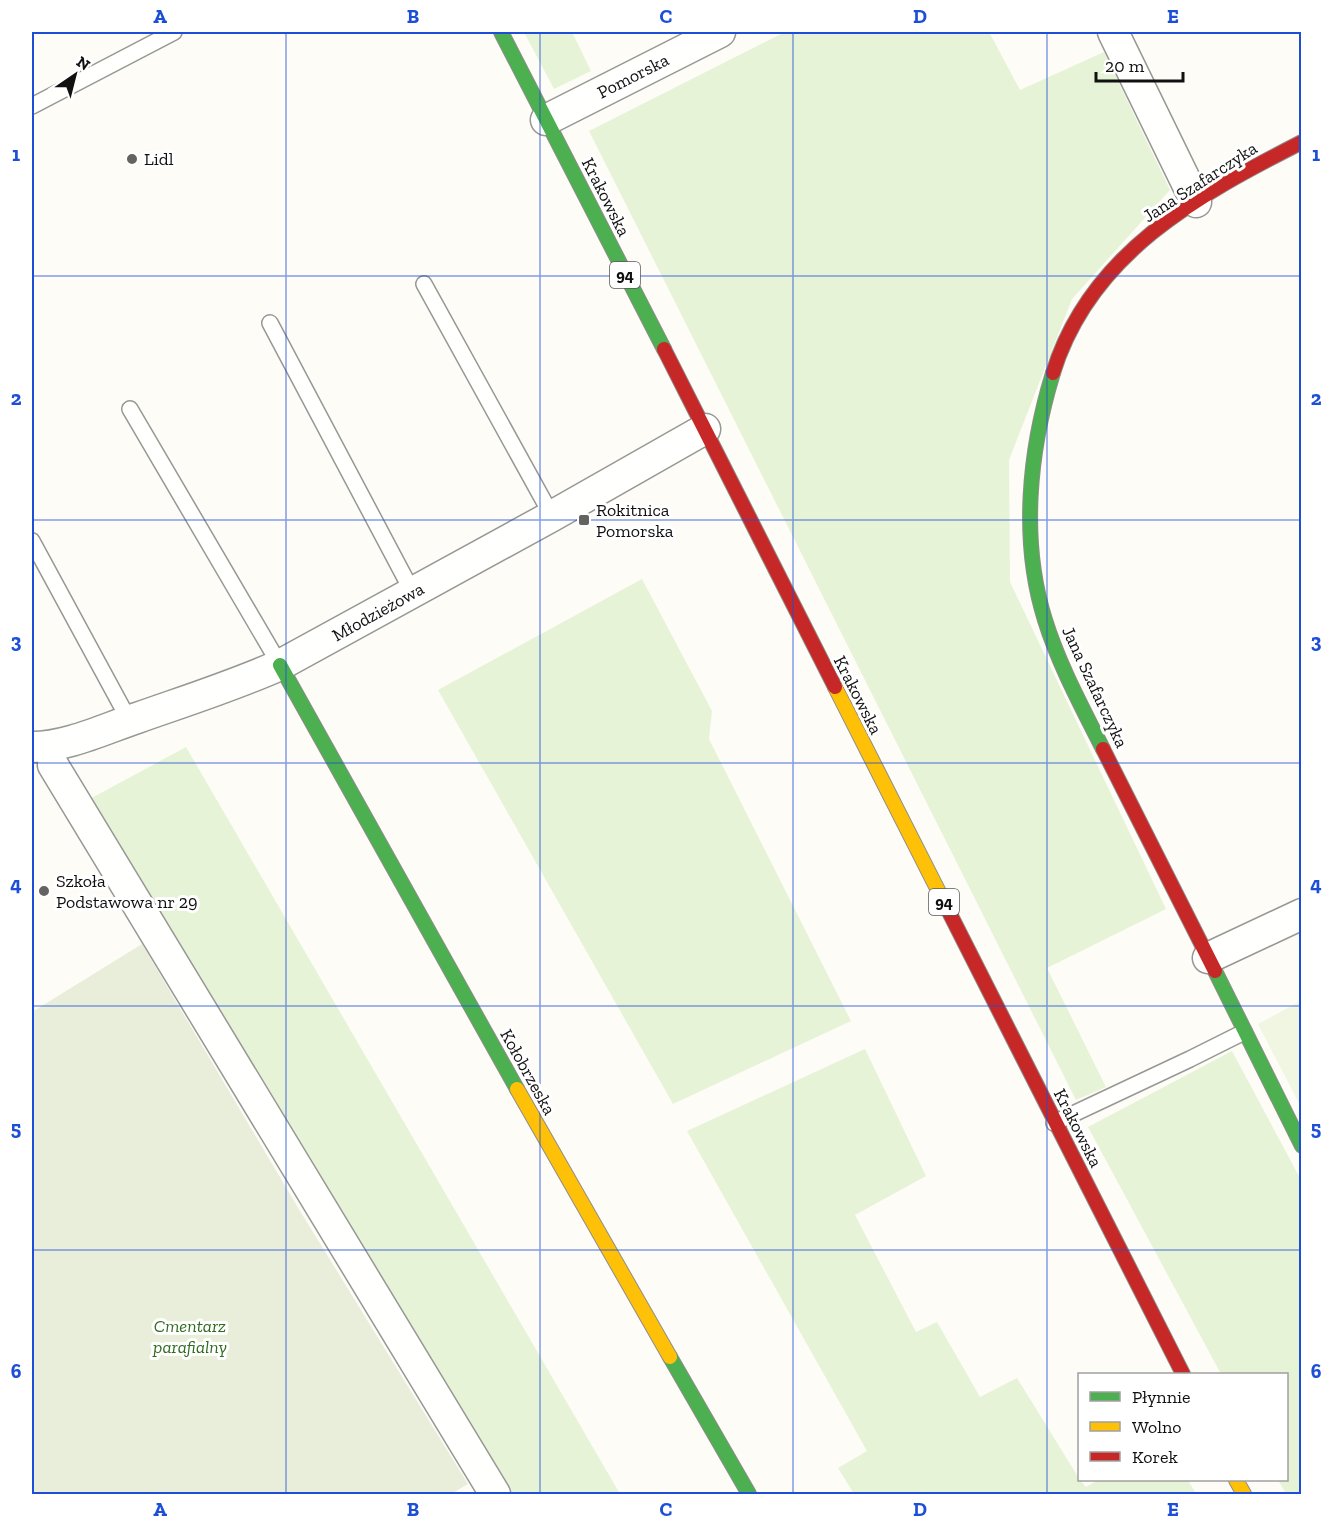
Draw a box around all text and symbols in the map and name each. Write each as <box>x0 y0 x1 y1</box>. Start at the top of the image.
text: A <box>153 4 167 28</box>
text: B <box>407 4 419 28</box>
text: C <box>660 4 673 28</box>
text: D <box>913 4 927 28</box>
text: E <box>1167 4 1179 28</box>
north arrow <box>45 45 105 105</box>
scale bar <box>1096 45 1183 83</box>
street label: Pomorska <box>594 48 673 103</box>
text: N <box>73 52 94 74</box>
text: 20 m <box>1105 55 1145 77</box>
street label: Jana Szafarczyka <box>1139 137 1261 227</box>
text: 1 <box>12 142 20 166</box>
text: 1 <box>1312 142 1320 166</box>
place label: Lidl <box>144 148 174 170</box>
marker: Lidl <box>125 152 139 166</box>
street label: Krakowska <box>577 154 635 240</box>
road number: 94 <box>610 262 640 288</box>
text: 2 <box>11 386 22 410</box>
text: 2 <box>1311 386 1322 410</box>
place label: Rokitnica Pomorska <box>596 499 674 542</box>
marker: Rokitnica Pomorska <box>577 513 591 527</box>
street label: Młodzieżowa <box>328 578 428 646</box>
street label: Jana Szafarczyka <box>1057 623 1133 752</box>
text: 3 <box>11 629 22 653</box>
text: 3 <box>1311 629 1322 653</box>
street label: Krakowska <box>829 652 887 738</box>
place label: Szkoła Podstawowa nr 29 <box>56 870 198 913</box>
text: 4 <box>10 872 22 896</box>
text: 4 <box>1310 872 1322 896</box>
marker: Szkoła Podstawowa nr 29 <box>37 884 51 898</box>
road number: 94 <box>929 889 959 915</box>
street label: Kołobrzeska <box>495 1025 561 1119</box>
street label: Krakowska <box>1049 1085 1107 1171</box>
text: 5 <box>11 1116 21 1140</box>
text: 5 <box>1311 1116 1321 1140</box>
park label: Cmentarz parafialny <box>152 1315 227 1358</box>
text: 6 <box>11 1359 22 1383</box>
text: 6 <box>1311 1359 1322 1383</box>
legend <box>1078 1373 1288 1481</box>
text: Płynnie <box>1132 1386 1190 1408</box>
text: Wolno <box>1132 1416 1182 1438</box>
text: Korek <box>1132 1446 1178 1468</box>
text: A <box>153 1497 167 1521</box>
text: B <box>407 1497 419 1521</box>
text: C <box>660 1497 673 1521</box>
text: D <box>913 1497 927 1521</box>
text: E <box>1167 1497 1179 1521</box>

